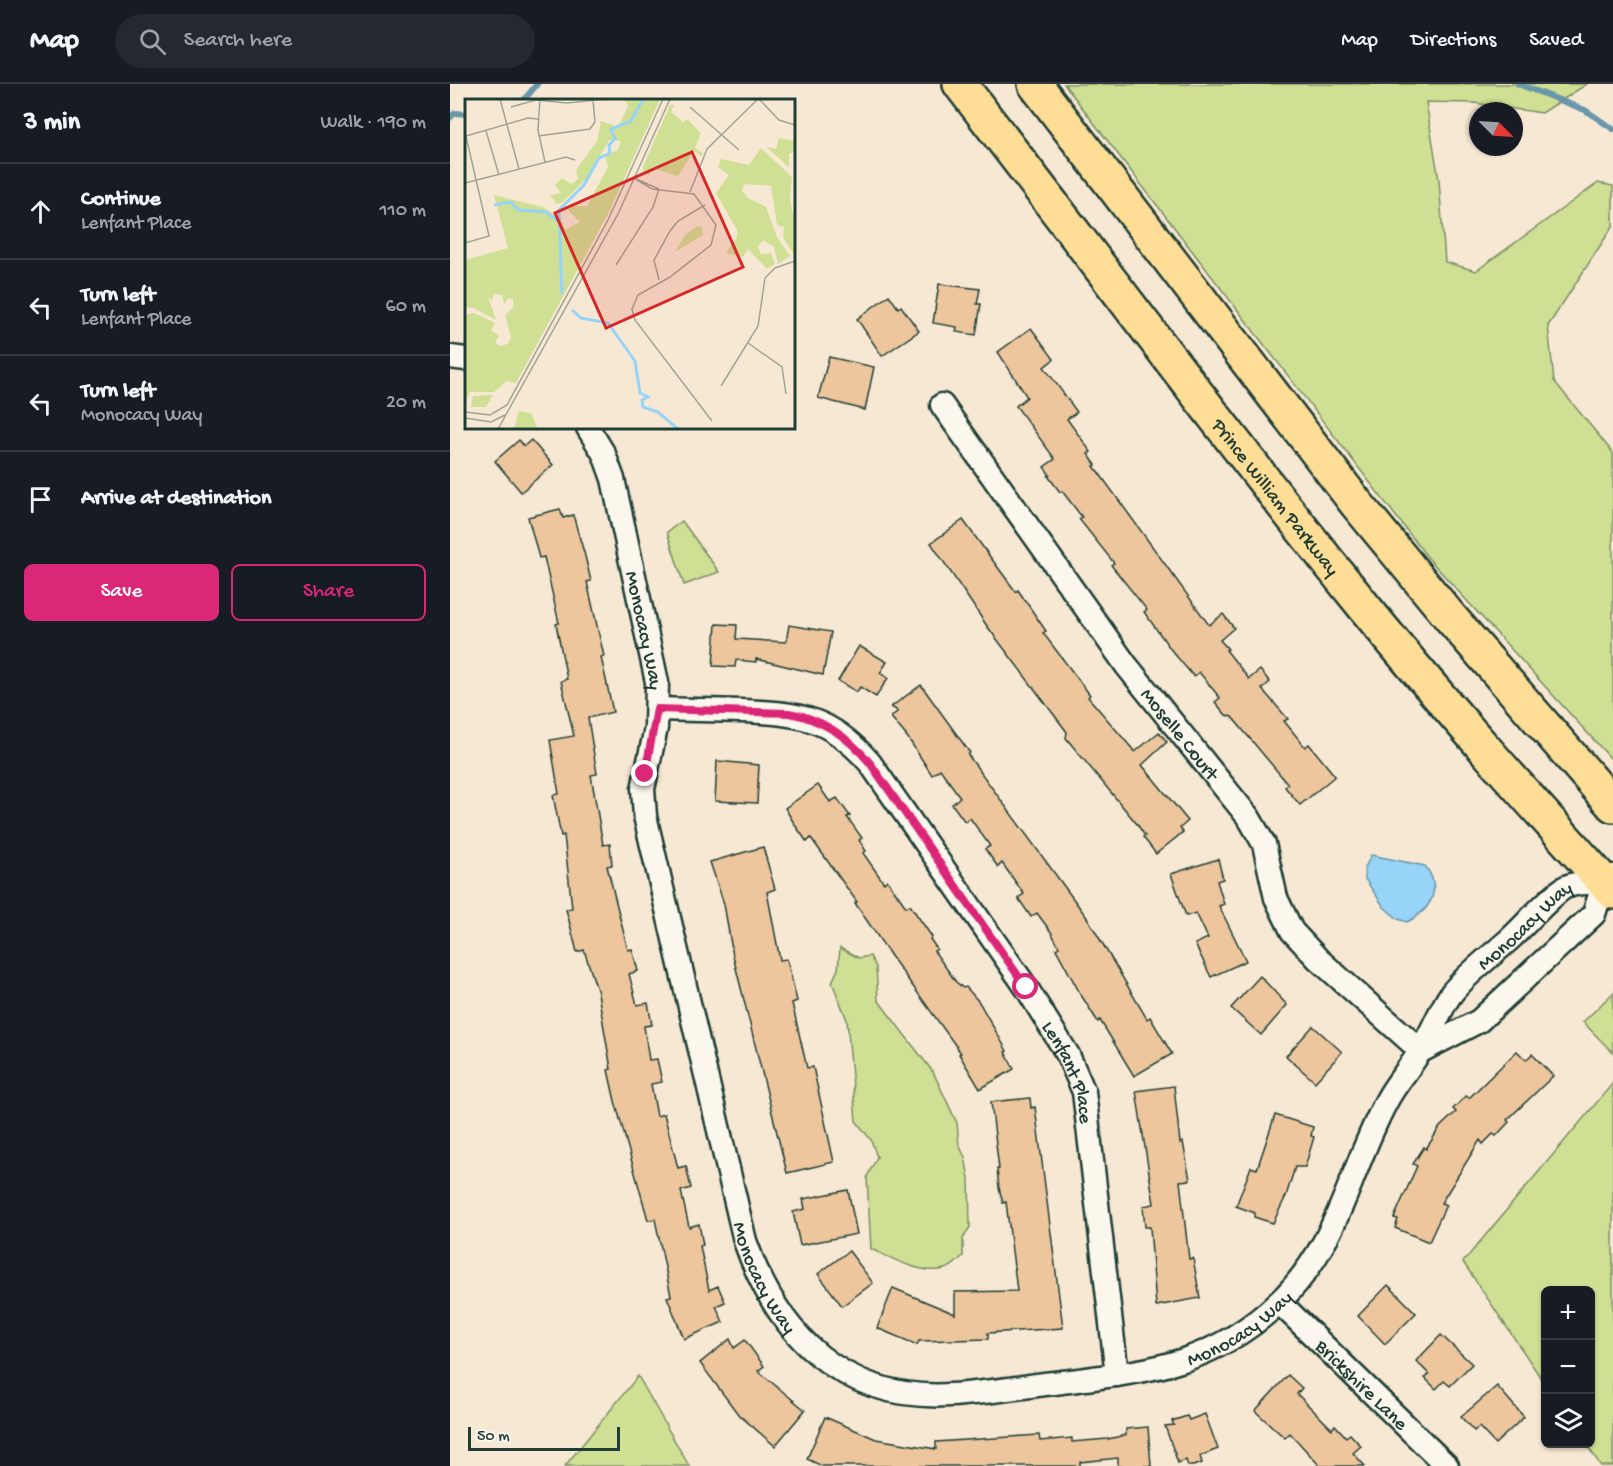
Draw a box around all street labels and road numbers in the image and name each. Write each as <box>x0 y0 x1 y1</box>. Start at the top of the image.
street label: Prince William Parkway <box>1205 415 1343 582</box>
street label: Monocacy Way <box>618 569 665 690</box>
street label: Moselle Court <box>1134 685 1223 788</box>
street label: Monocacy Way <box>1474 878 1577 977</box>
street label: Lenfant Place <box>1035 1018 1096 1126</box>
street label: Monocacy Way <box>726 1220 800 1340</box>
street label: Monocacy Way <box>1184 1287 1299 1373</box>
street label: Brickshire Lane <box>1308 1335 1412 1437</box>

